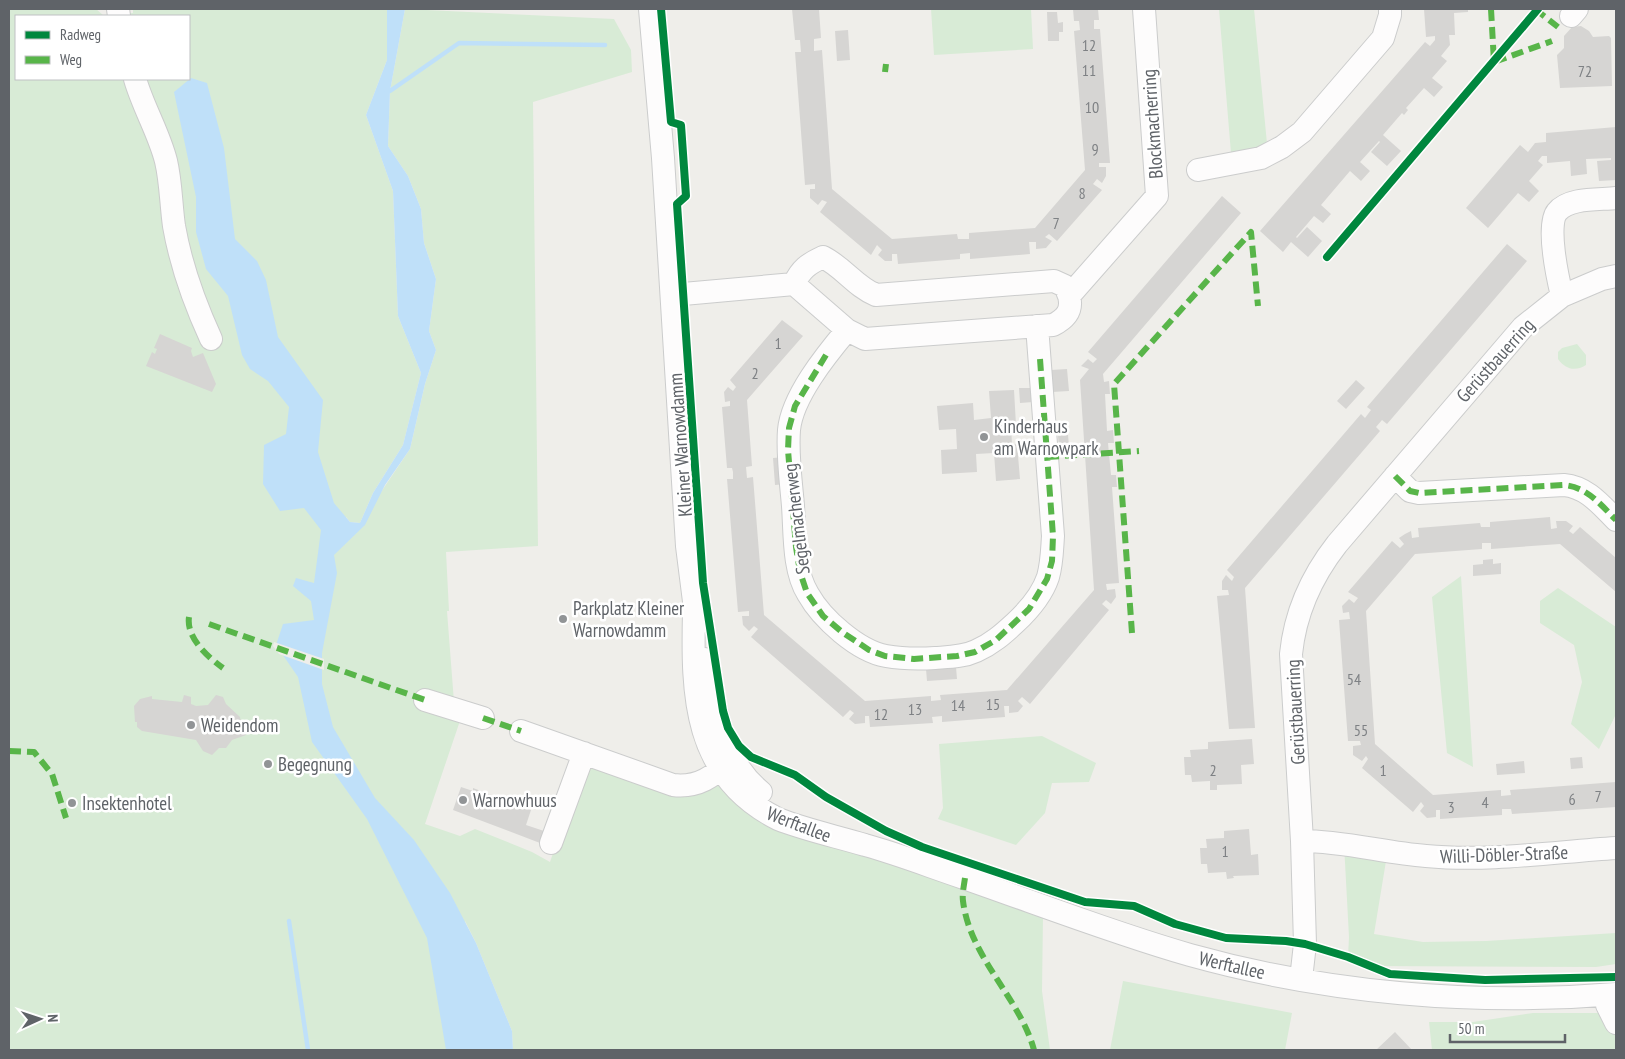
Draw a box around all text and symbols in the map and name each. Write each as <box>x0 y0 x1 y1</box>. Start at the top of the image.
legend <box>15 15 190 80</box>
text: Radweg <box>60 25 101 44</box>
house number: 12 <box>1082 35 1096 55</box>
text: Weg <box>60 50 82 69</box>
house number: 11 <box>1082 60 1096 80</box>
house number: 72 <box>1578 61 1592 81</box>
street label: Blockmacherring <box>1136 68 1168 180</box>
house number: 10 <box>1085 97 1099 117</box>
house number: 9 <box>1091 139 1099 159</box>
house number: 8 <box>1078 183 1086 203</box>
house number: 7 <box>1052 213 1060 233</box>
street label: Gerüstbauerring <box>1451 313 1539 407</box>
house number: 1 <box>774 333 782 353</box>
house number: 2 <box>751 363 759 383</box>
street label: Kleiner Warnowdamm <box>663 372 697 518</box>
place label: Kinderhaus am Warnowpark <box>994 414 1099 460</box>
marker: Kinderhaus am Warnowpark <box>978 431 990 443</box>
street label: Segelmacherweg <box>777 462 815 576</box>
place label: Parkplatz Kleiner Warnowdamm <box>573 596 685 642</box>
marker: Parkplatz Kleiner Warnowdamm <box>557 613 569 625</box>
street label: Gerüstbauerring <box>1280 659 1310 765</box>
house number: 54 <box>1347 669 1361 689</box>
house number: 15 <box>986 694 1000 714</box>
house number: 14 <box>951 695 965 715</box>
house number: 13 <box>908 699 922 719</box>
house number: 12 <box>874 704 888 724</box>
place label: Weidendom <box>201 713 278 737</box>
marker: Weidendom <box>185 719 197 731</box>
house number: 55 <box>1354 720 1368 740</box>
place label: Begegnung <box>278 752 352 776</box>
marker: Begegnung <box>262 758 274 770</box>
house number: 2 <box>1209 760 1217 780</box>
house number: 1 <box>1379 760 1387 780</box>
house number: 7 <box>1594 786 1602 806</box>
place label: Warnowhuus <box>473 788 557 812</box>
house number: 6 <box>1568 789 1576 809</box>
place label: Insektenhotel <box>82 791 172 815</box>
house number: 4 <box>1481 792 1489 812</box>
marker: Warnowhuus <box>457 794 469 806</box>
marker: Insektenhotel <box>66 797 78 809</box>
house number: 3 <box>1447 797 1455 817</box>
street label: Werftallee <box>763 801 835 847</box>
street label: Willi-Döbler-Straße <box>1440 840 1569 868</box>
house number: 1 <box>1221 841 1229 861</box>
street label: Werftallee <box>1197 946 1267 984</box>
north arrow <box>15 994 65 1044</box>
scale bar <box>1450 1012 1565 1044</box>
text: N <box>44 1014 62 1023</box>
text: 50 m <box>1458 1019 1484 1038</box>

